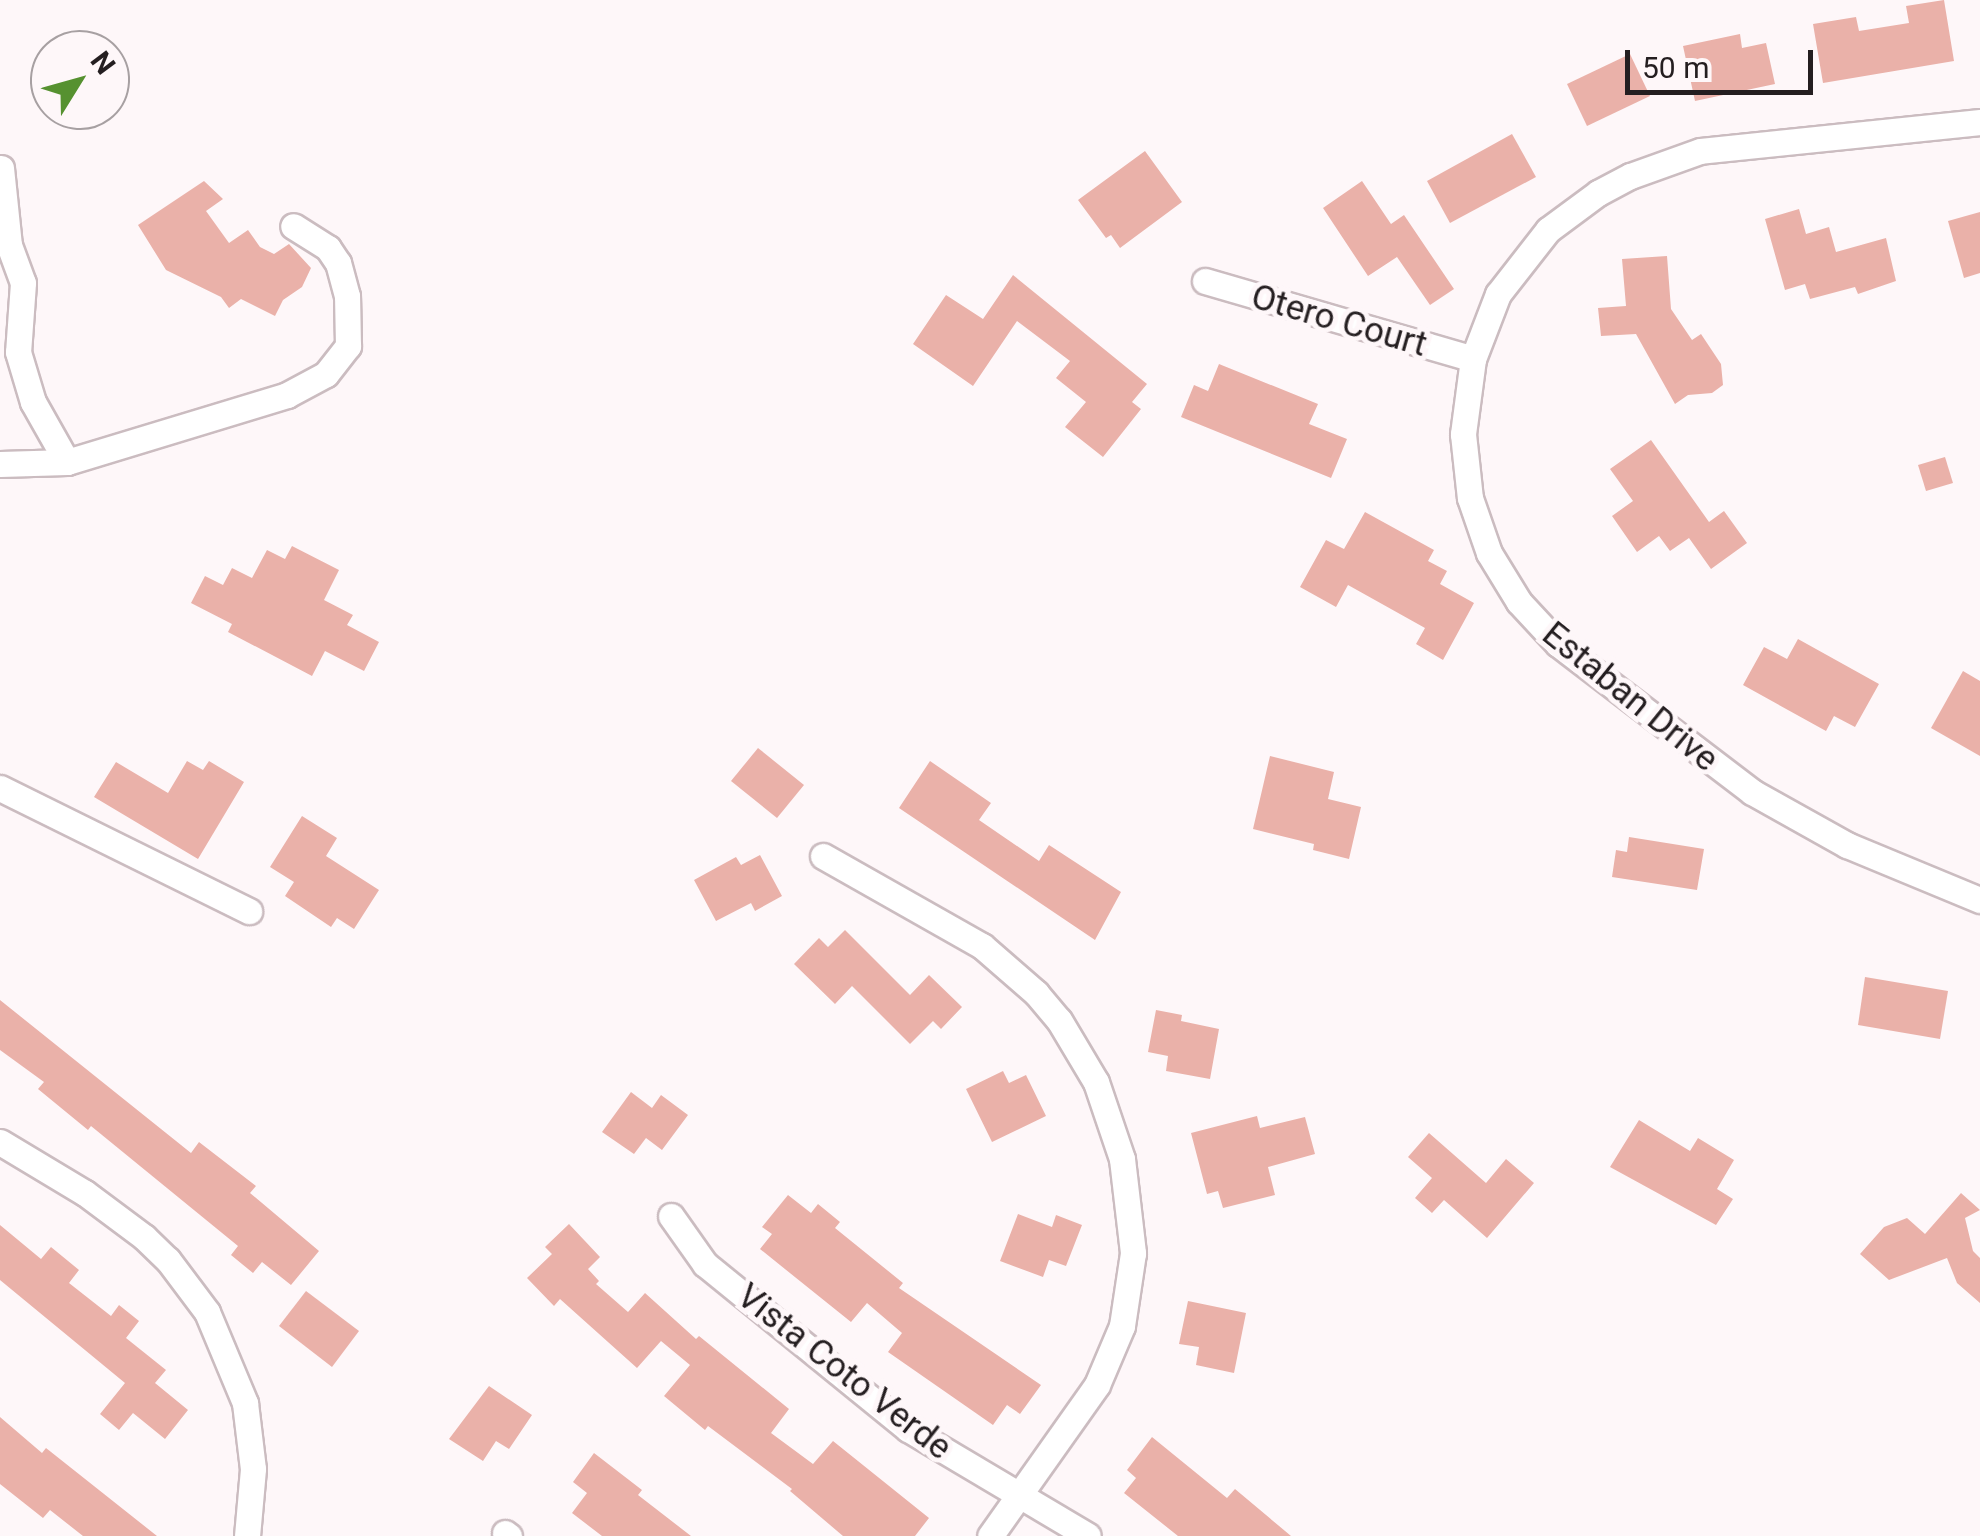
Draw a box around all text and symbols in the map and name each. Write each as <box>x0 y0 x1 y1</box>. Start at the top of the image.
north arrow <box>30 30 130 130</box>
scale bar <box>1630 30 1818 92</box>
text: N <box>84 45 122 81</box>
text: 50 m <box>1642 50 1709 85</box>
street label: Otero Court <box>1246 276 1432 366</box>
street label: Estaban Drive <box>1534 613 1726 781</box>
street label: Vista Coto Verde <box>728 1275 960 1469</box>

